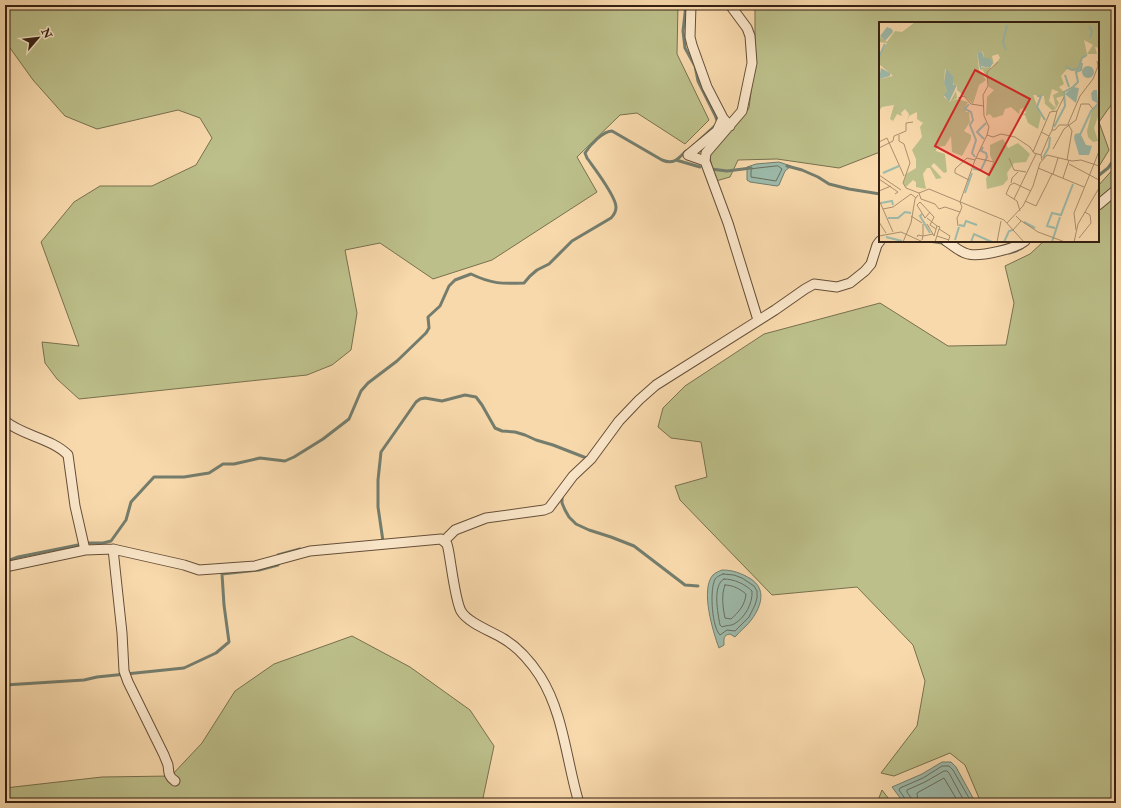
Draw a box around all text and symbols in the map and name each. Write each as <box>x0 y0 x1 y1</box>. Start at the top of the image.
north arrow <box>18 18 58 58</box>
inset map <box>879 22 1099 242</box>
text: N <box>38 25 55 42</box>

